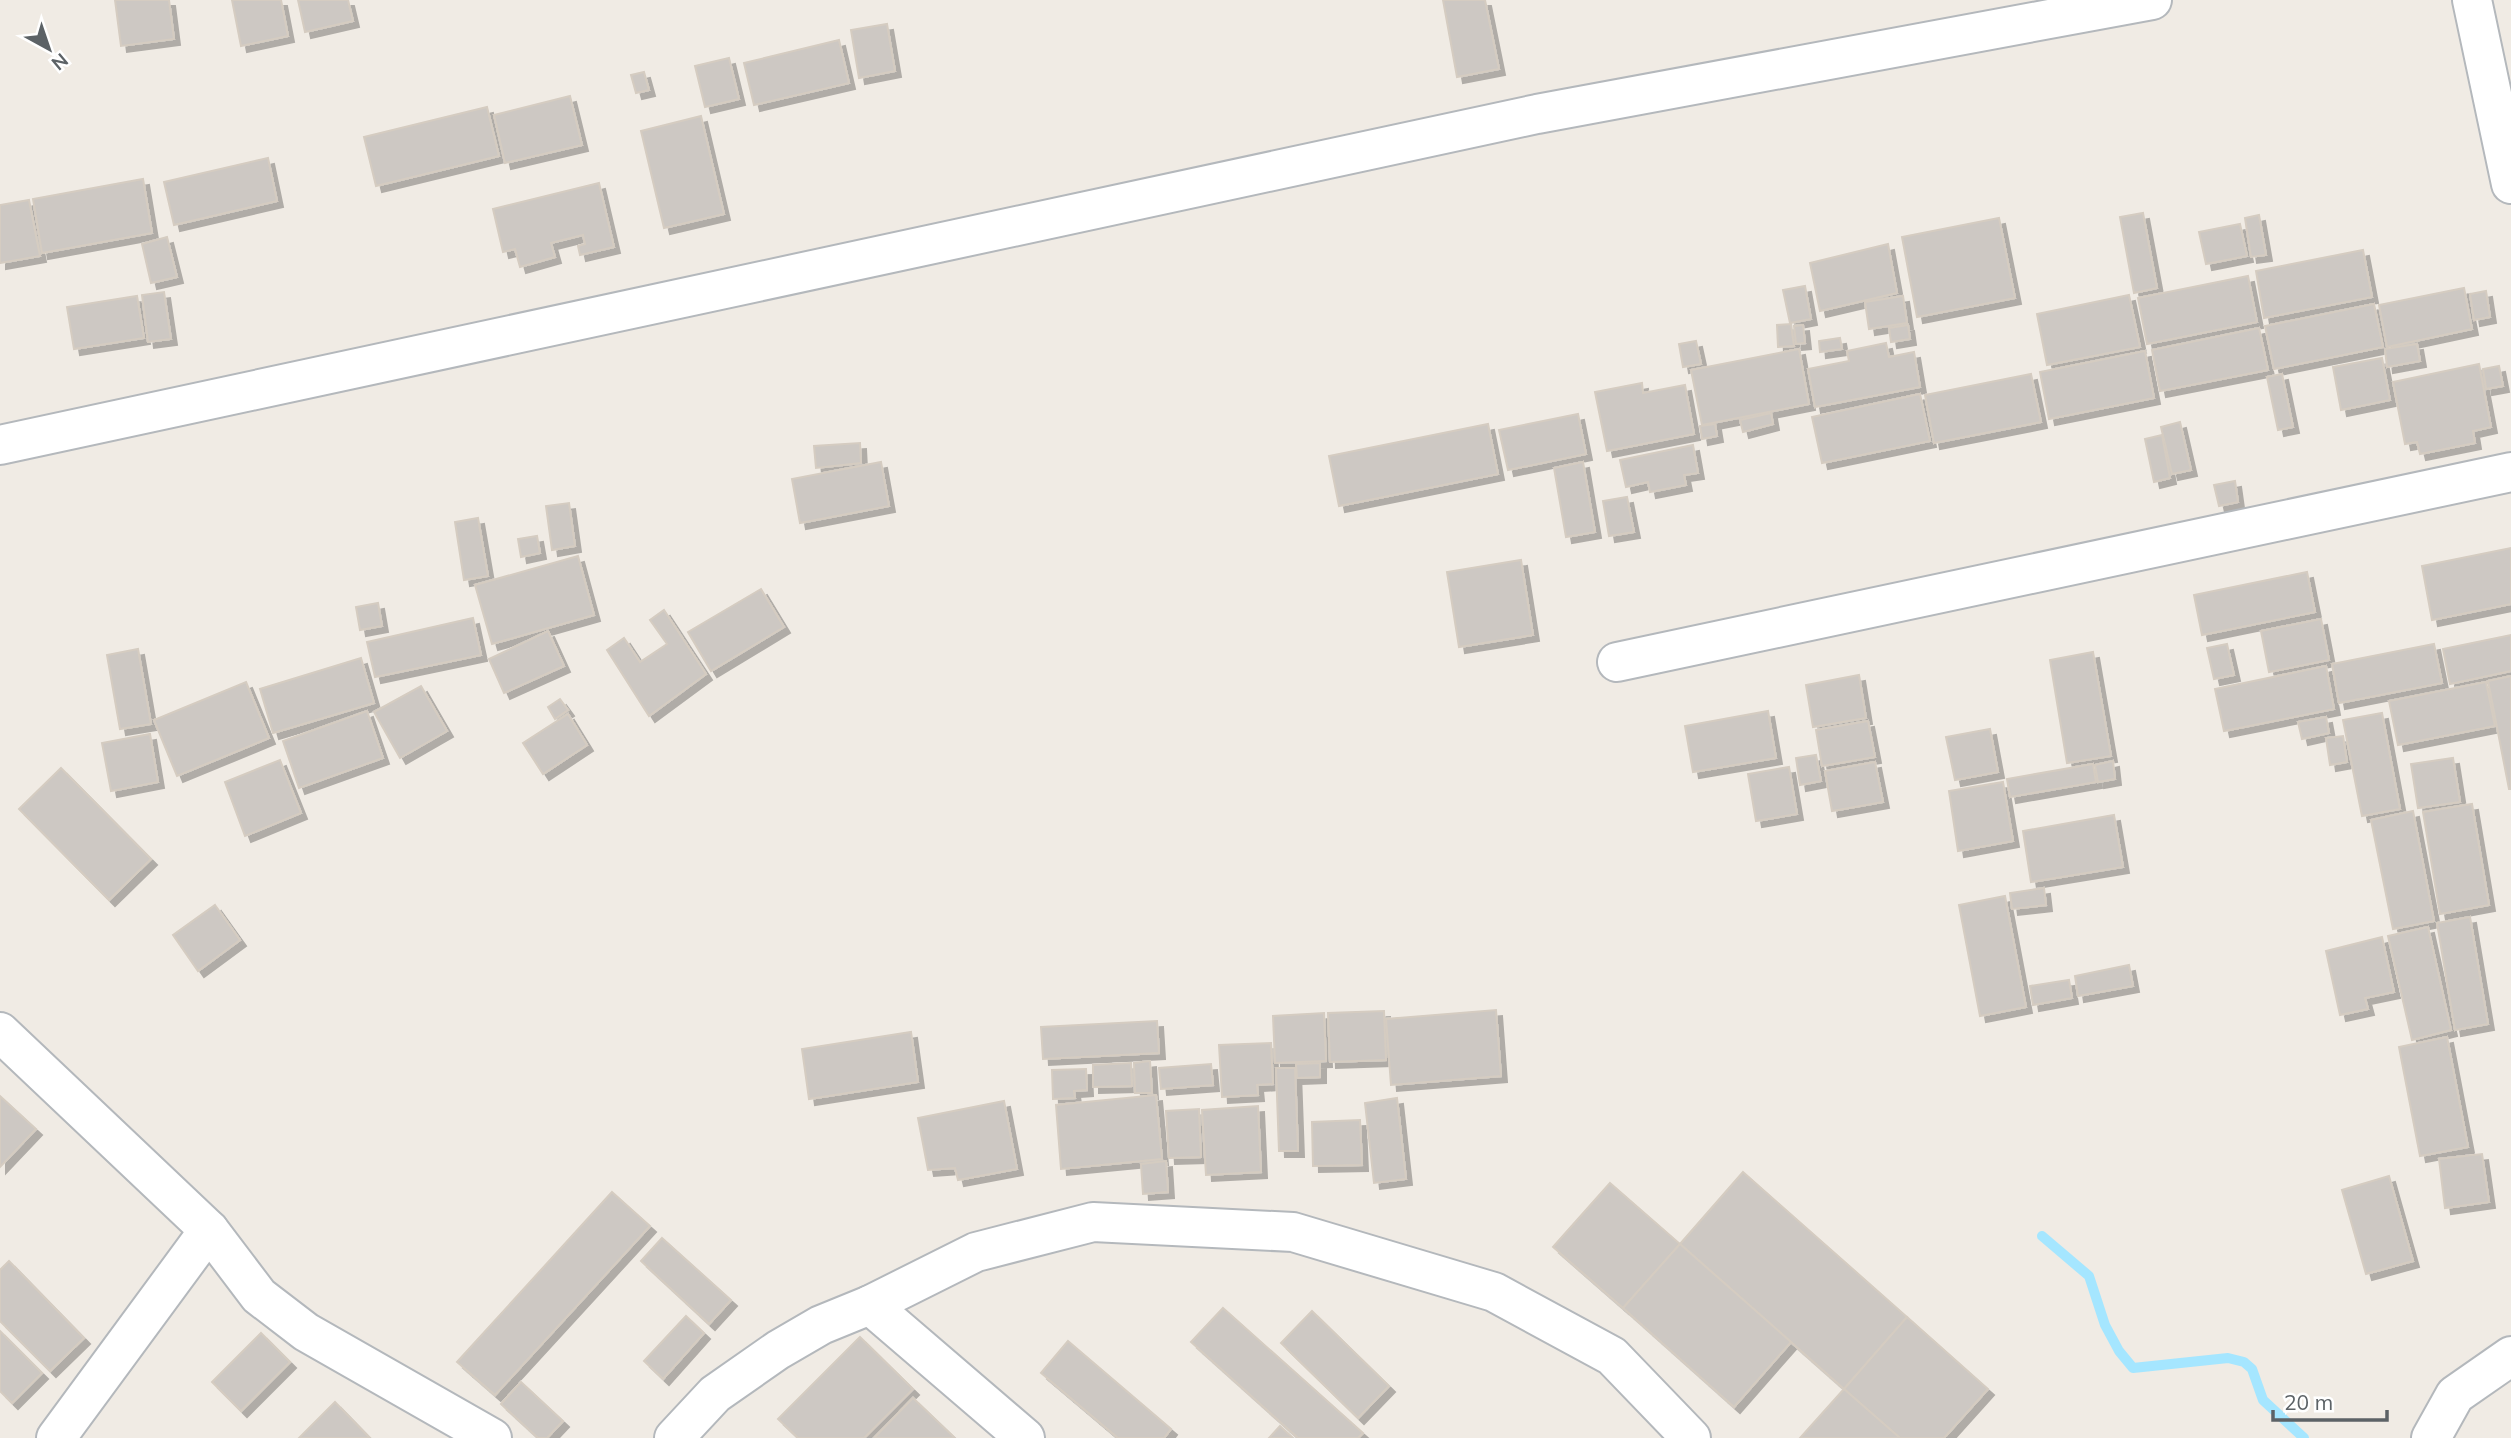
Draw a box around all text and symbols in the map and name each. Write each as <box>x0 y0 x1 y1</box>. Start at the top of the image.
north arrow <box>14 14 84 84</box>
text: N <box>47 48 73 76</box>
scale bar <box>2273 1378 2387 1422</box>
text: 20 m <box>2284 1389 2333 1415</box>

